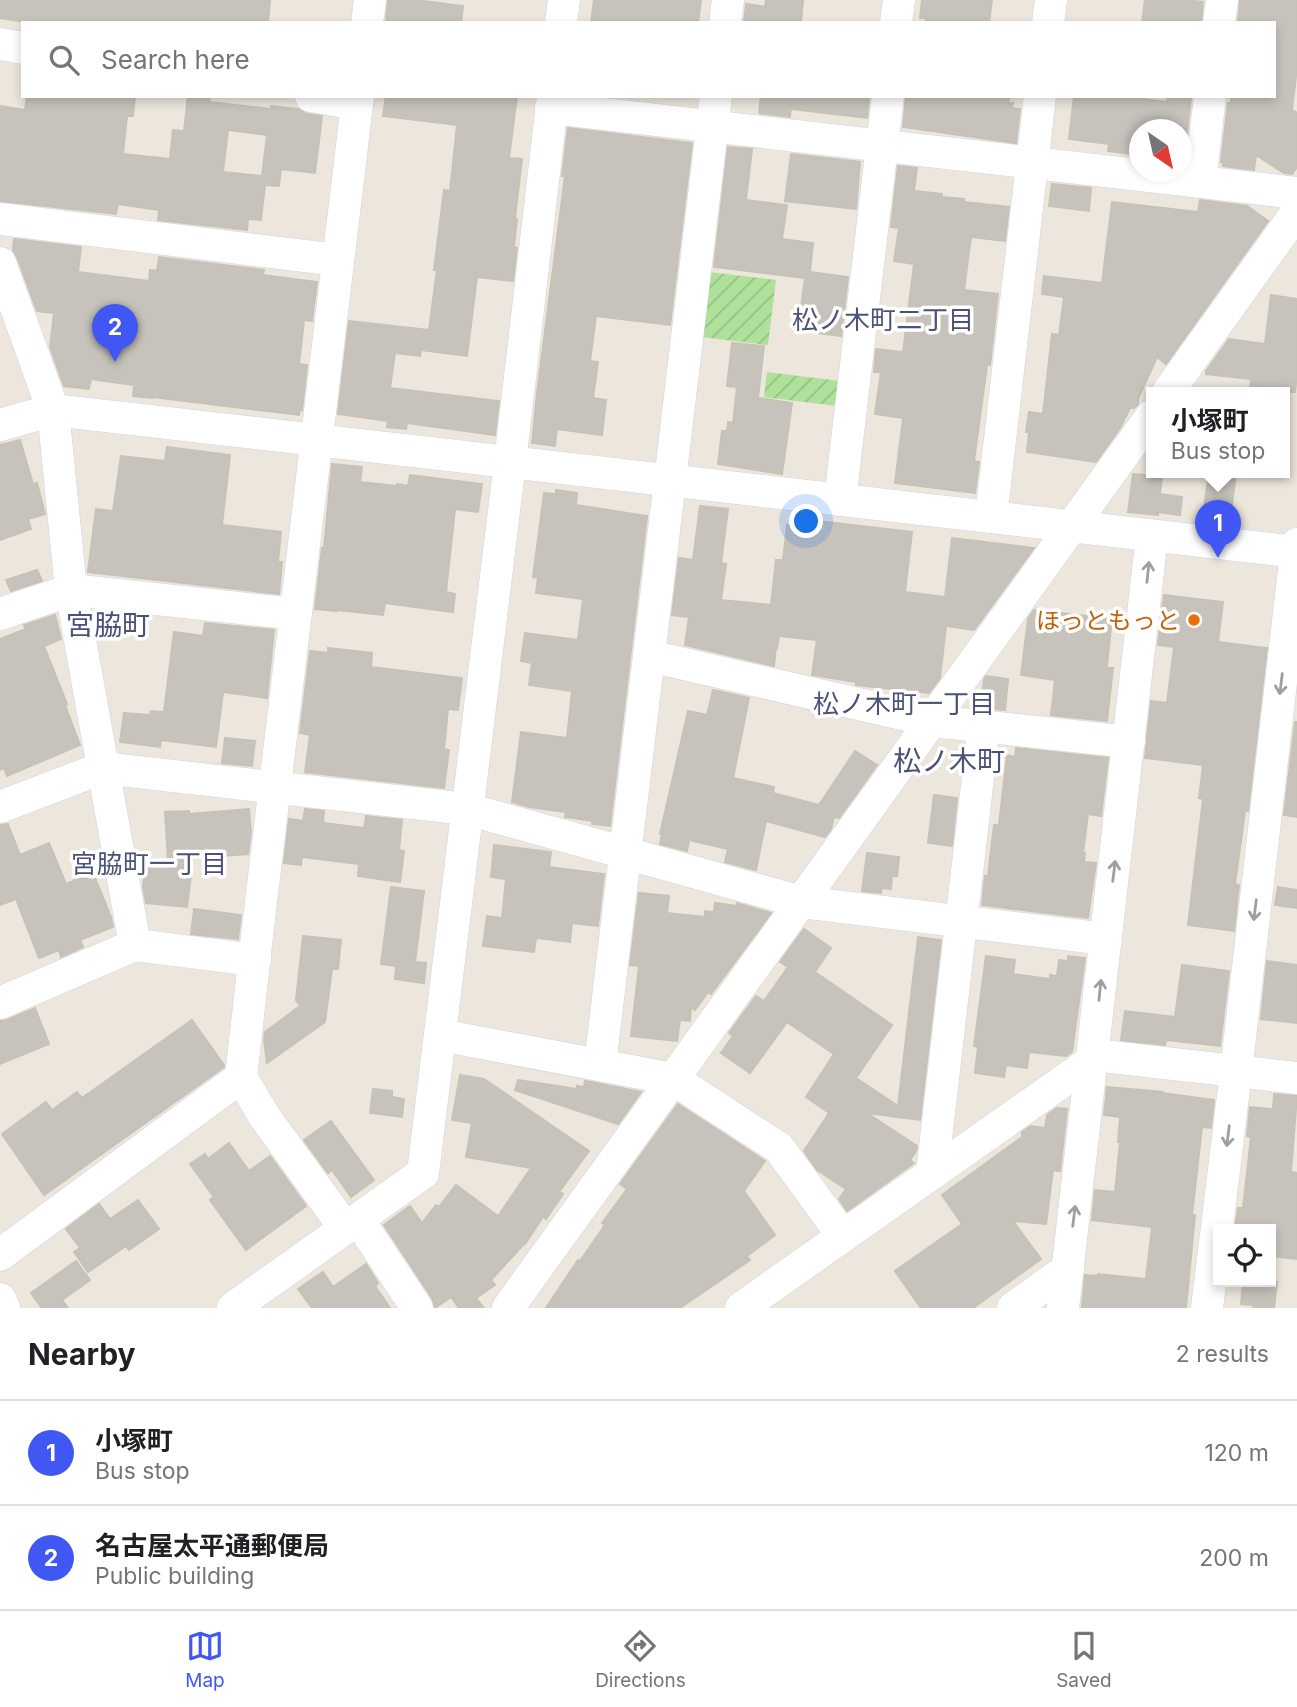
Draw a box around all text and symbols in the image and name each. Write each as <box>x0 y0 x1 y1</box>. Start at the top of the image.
search box <box>21 21 1276 98</box>
icon: search <box>45 41 83 79</box>
text: Search here <box>101 44 250 75</box>
north arrow <box>1129 119 1192 182</box>
pin: 2 <box>92 304 138 362</box>
district label: 松ノ木町二丁目 <box>792 304 974 335</box>
popup <box>1146 387 1290 478</box>
text: 小塚町 <box>1171 405 1249 436</box>
text: Bus stop <box>1171 437 1265 465</box>
pin: 1 <box>1195 500 1241 558</box>
your location <box>789 504 823 538</box>
one-way arrow <box>1142 561 1155 584</box>
place label: ほっともっと <box>1036 606 1180 635</box>
district label: 宮脇町 <box>66 608 150 642</box>
marker: ほっともっと <box>1186 612 1202 628</box>
one-way arrow <box>1274 673 1287 695</box>
district label: 松ノ木町一丁目 <box>813 688 995 719</box>
district label: 松ノ木町 <box>893 744 1005 778</box>
district label: 宮脇町一丁目 <box>71 848 227 879</box>
one-way arrow <box>1107 860 1120 883</box>
one-way arrow <box>1248 899 1261 921</box>
one-way arrow <box>1094 979 1107 1002</box>
one-way arrow <box>1222 1125 1235 1147</box>
one-way arrow <box>1068 1205 1081 1228</box>
map controls <box>1213 1224 1276 1287</box>
button: locate <box>1213 1224 1276 1287</box>
text: Nearby <box>28 1336 136 1372</box>
text: 2 results <box>1176 1340 1269 1368</box>
text: 小塚町 <box>95 1425 173 1456</box>
text: 1 <box>46 1439 56 1467</box>
text: 120 m <box>1204 1439 1269 1467</box>
text: Bus stop <box>95 1457 190 1485</box>
text: 名古屋太平通郵便局 <box>95 1530 329 1561</box>
text: 2 <box>44 1544 58 1572</box>
text: 200 m <box>1199 1544 1269 1572</box>
text: Public building <box>95 1562 254 1590</box>
tab: Map <box>185 1627 225 1692</box>
tab: Directions <box>595 1627 686 1692</box>
tab: Saved <box>1056 1627 1112 1692</box>

